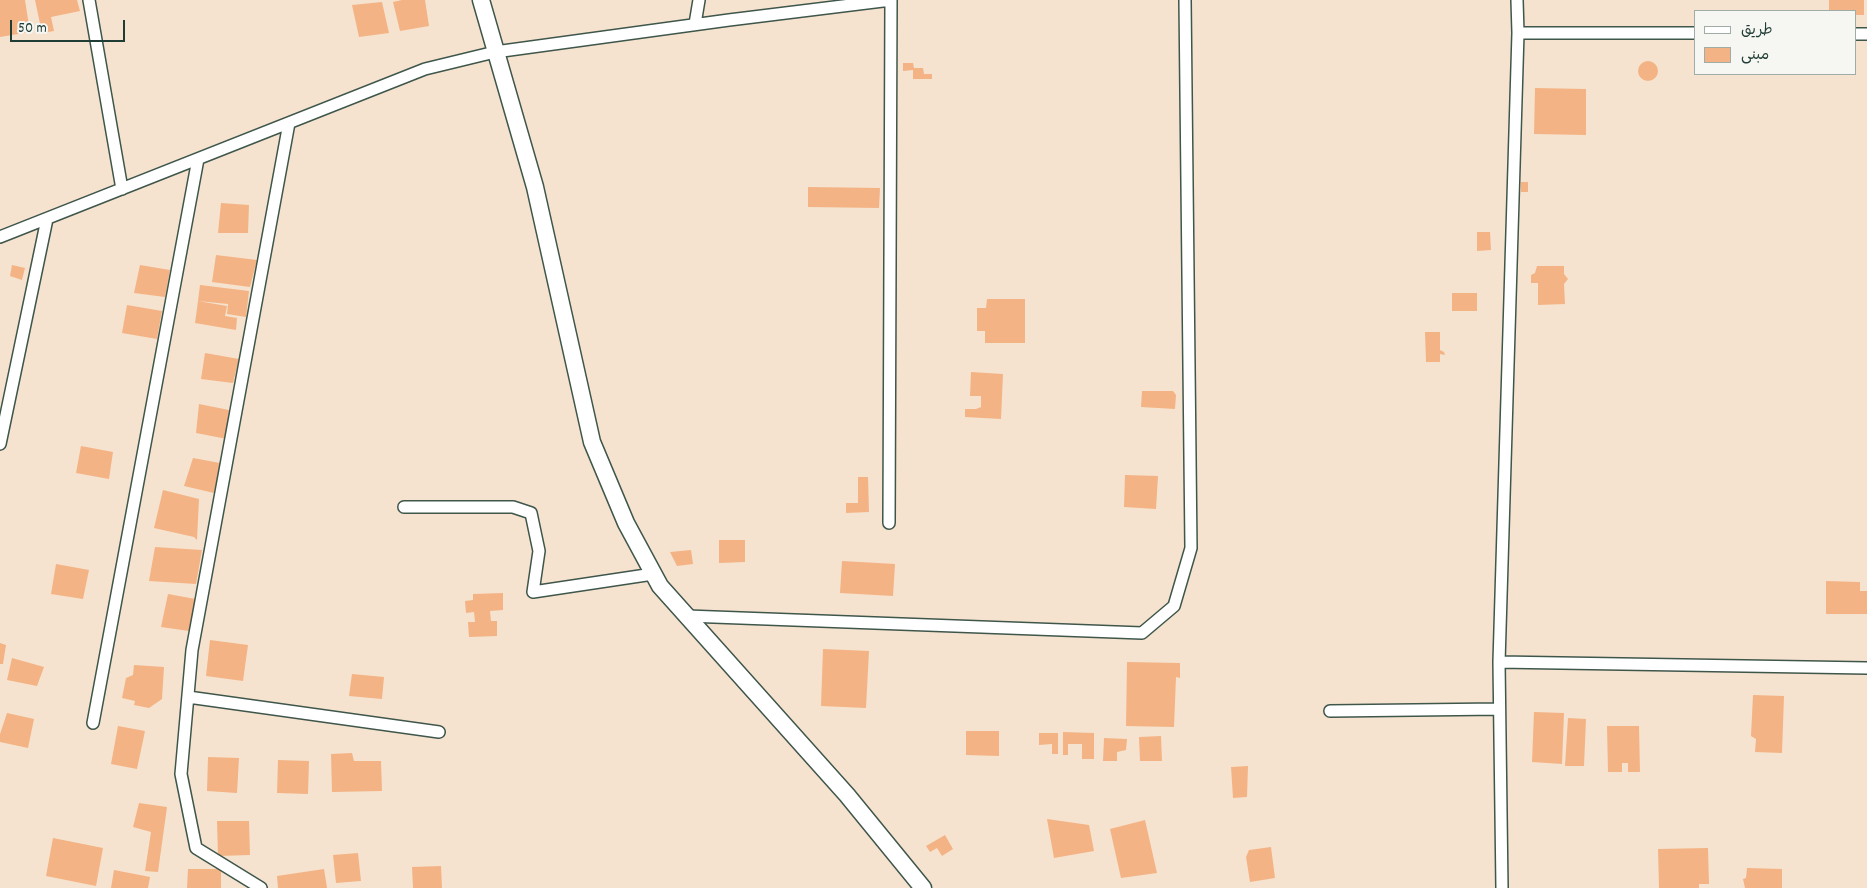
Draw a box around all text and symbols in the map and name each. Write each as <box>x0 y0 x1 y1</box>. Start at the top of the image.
scale bar <box>12 10 128 42</box>
legend <box>1694 10 1857 75</box>
text: 50 m <box>18 18 47 40</box>
text: طريق <box>1741 20 1773 42</box>
text: مبنى <box>1741 45 1769 67</box>

